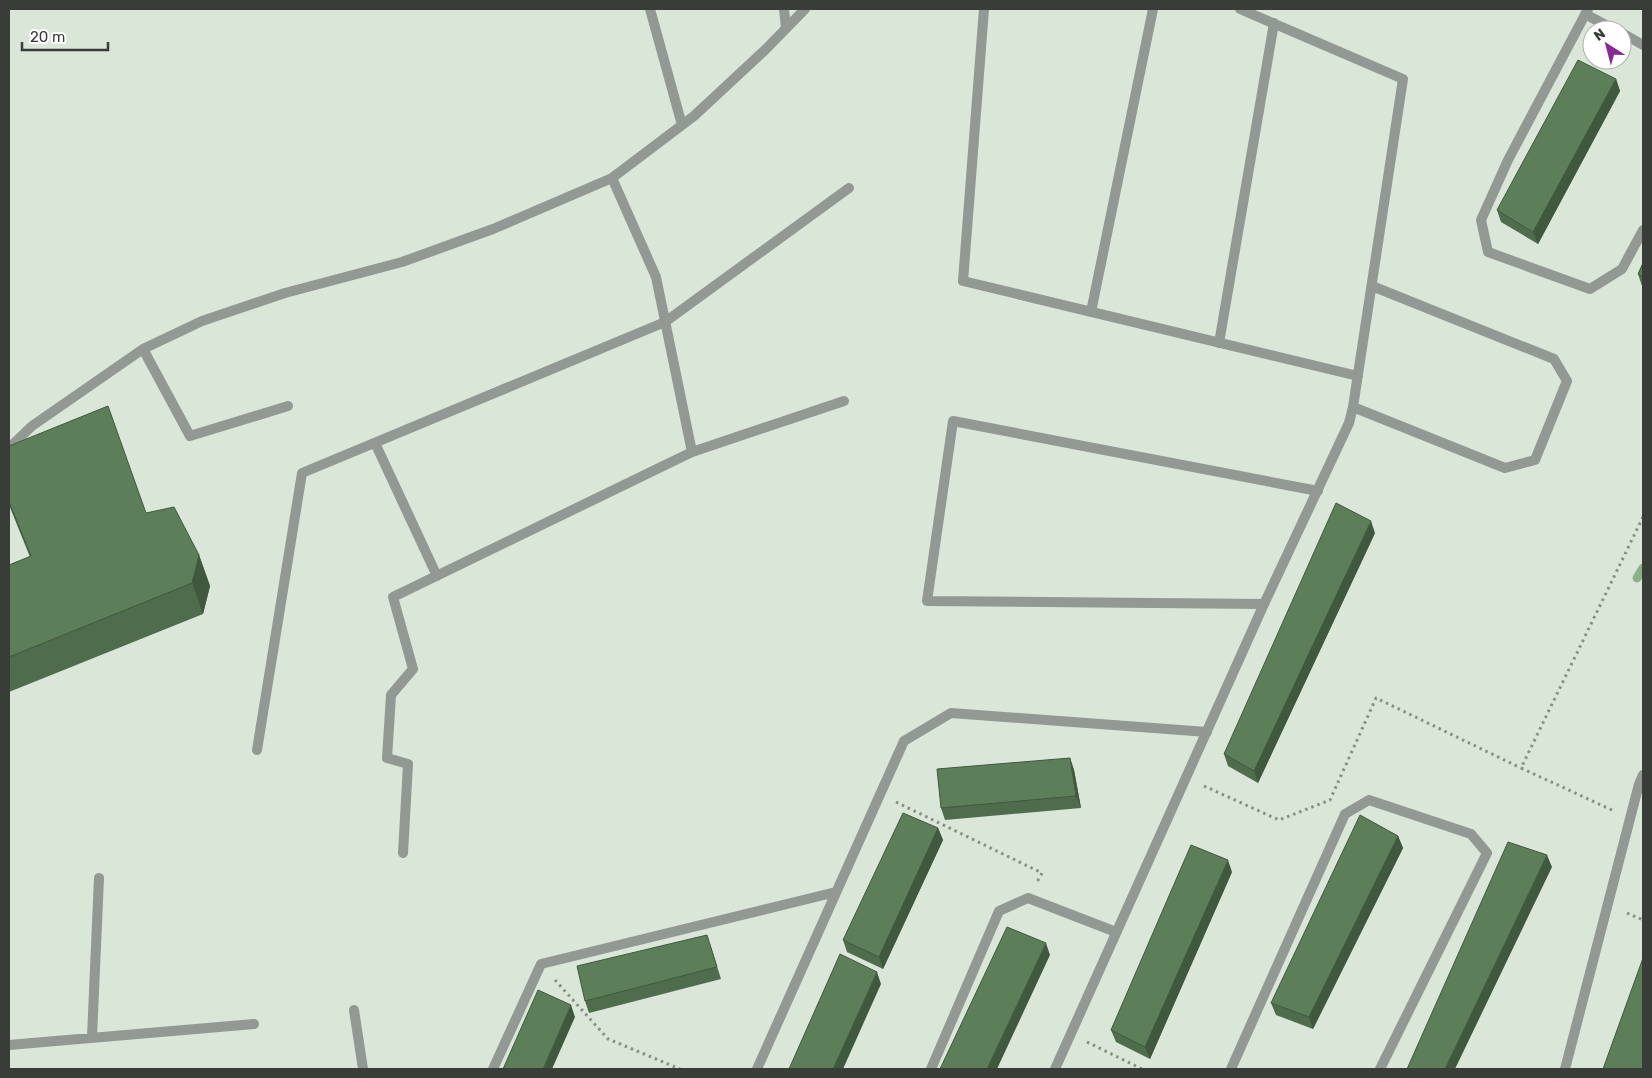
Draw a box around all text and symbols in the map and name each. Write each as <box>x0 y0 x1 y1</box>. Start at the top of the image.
scale bar <box>22 20 109 52</box>
north arrow <box>1582 20 1632 70</box>
text: N <box>1591 25 1609 45</box>
text: 20 m <box>30 28 65 46</box>

